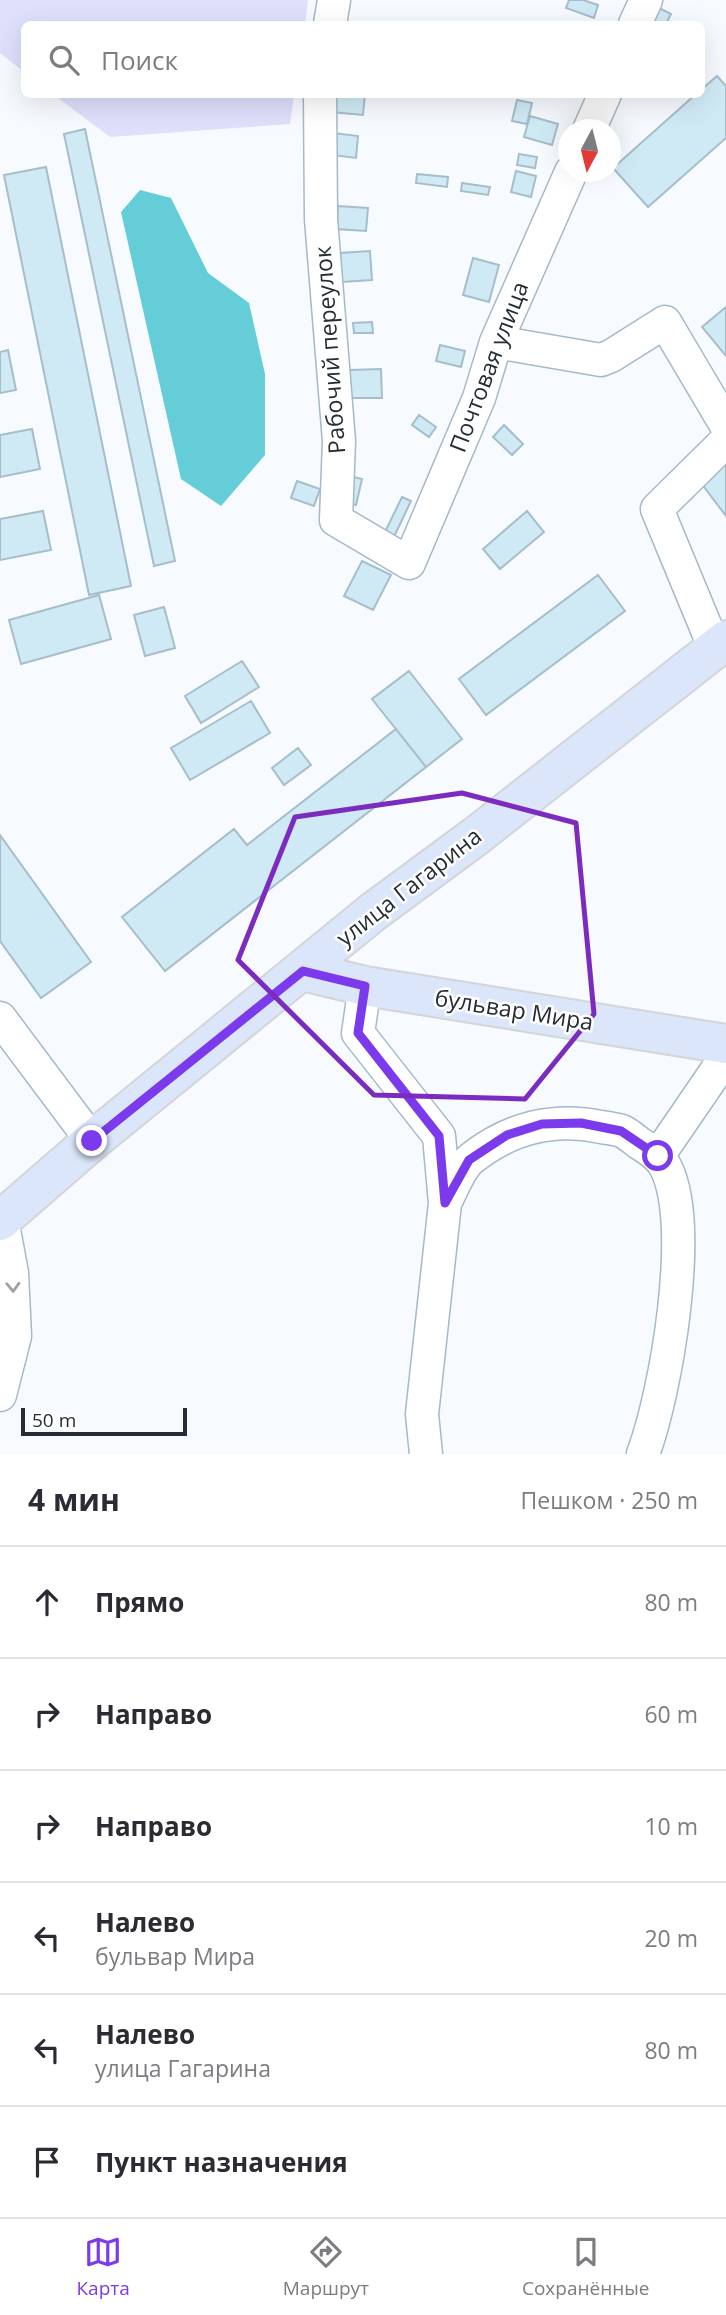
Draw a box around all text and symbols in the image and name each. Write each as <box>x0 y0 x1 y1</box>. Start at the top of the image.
search box <box>21 21 705 98</box>
icon: search <box>45 41 83 79</box>
text: Поиск <box>101 42 178 78</box>
north arrow <box>558 119 621 182</box>
street label: Рабочий переулок <box>306 245 352 455</box>
street label: Почтовая улица <box>441 277 535 457</box>
street label: улица Гагарина <box>329 819 488 953</box>
street label: бульвар Мира <box>433 981 596 1037</box>
route end <box>76 1125 107 1156</box>
route start <box>642 1140 673 1171</box>
one-way arrow <box>5 1281 20 1292</box>
scale bar <box>21 1405 187 1437</box>
text: 50 m <box>32 1407 76 1433</box>
text: 4 мин <box>28 1479 120 1520</box>
text: Пешком · 250 m <box>521 1484 698 1516</box>
icon: ahead <box>28 1583 66 1621</box>
text: Прямо <box>95 1584 184 1620</box>
text: 80 m <box>644 1586 698 1618</box>
icon: right <box>28 1695 66 1733</box>
text: Направо <box>95 1696 212 1732</box>
text: 60 m <box>644 1698 698 1730</box>
icon: right <box>28 1807 66 1845</box>
text: Направо <box>95 1808 212 1844</box>
text: 10 m <box>644 1810 698 1842</box>
text: Налево <box>95 1904 195 1940</box>
icon: left <box>28 1919 66 1957</box>
text: 20 m <box>644 1922 698 1954</box>
text: бульвар Мира <box>95 1940 255 1972</box>
text: Налево <box>95 2016 195 2052</box>
icon: left <box>28 2031 66 2069</box>
text: 80 m <box>644 2034 698 2066</box>
text: улица Гагарина <box>95 2052 271 2084</box>
icon: arrive <box>28 2143 66 2181</box>
text: Пункт назначения <box>95 2144 348 2180</box>
tab: Карта <box>76 2233 130 2301</box>
tab: Маршрут <box>283 2233 369 2301</box>
tab: Сохранённые <box>522 2233 650 2301</box>

